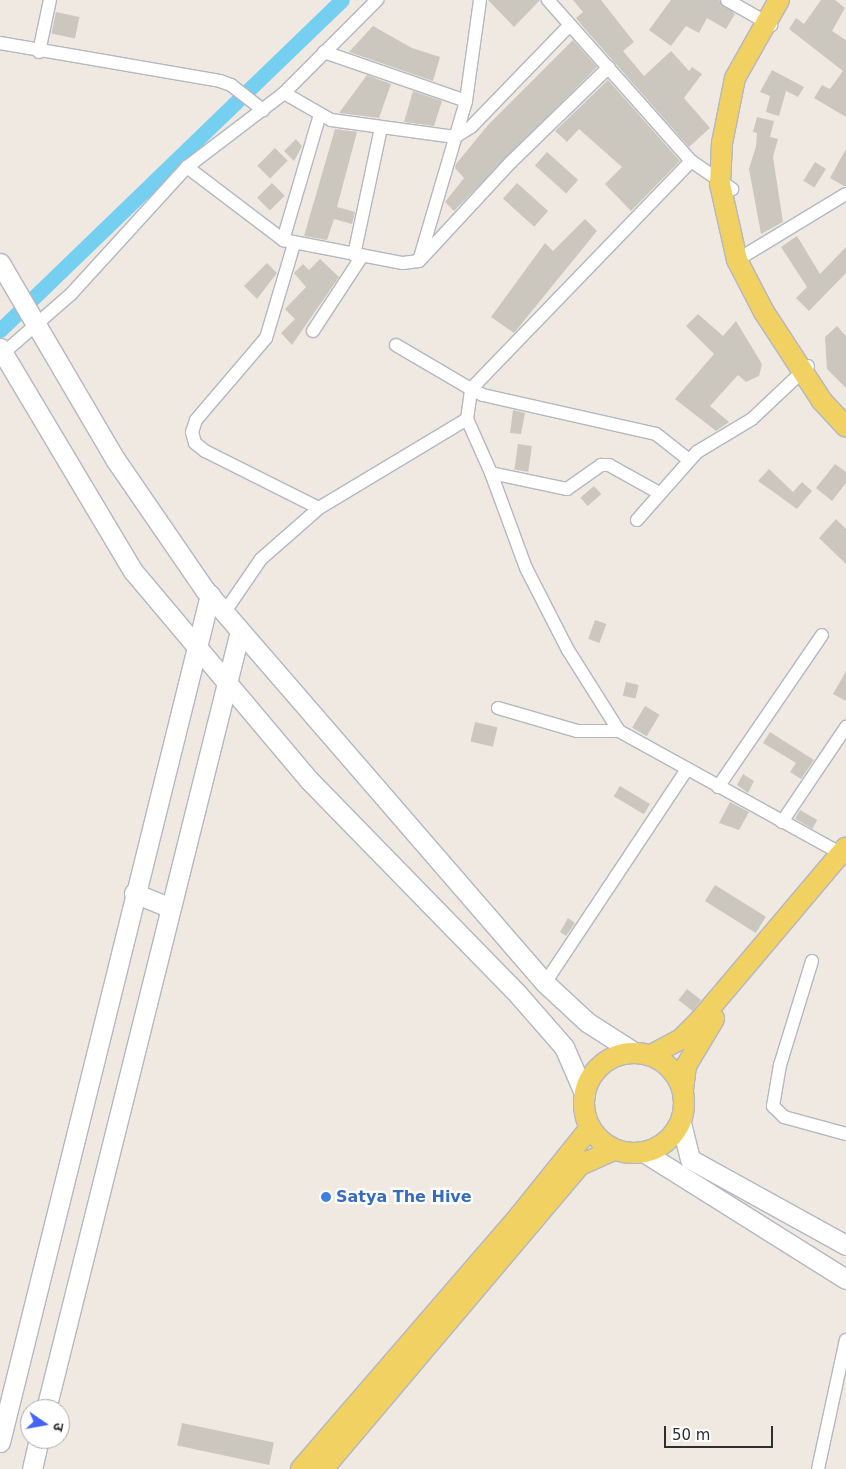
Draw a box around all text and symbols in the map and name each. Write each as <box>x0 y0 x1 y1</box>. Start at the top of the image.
place label: Satya The Hive <box>336 1187 472 1207</box>
marker: Satya The Hive <box>320 1191 332 1203</box>
north arrow <box>20 1399 70 1449</box>
scale bar <box>666 1416 775 1448</box>
text: उ <box>50 1421 67 1433</box>
text: 50 m <box>672 1426 710 1444</box>

